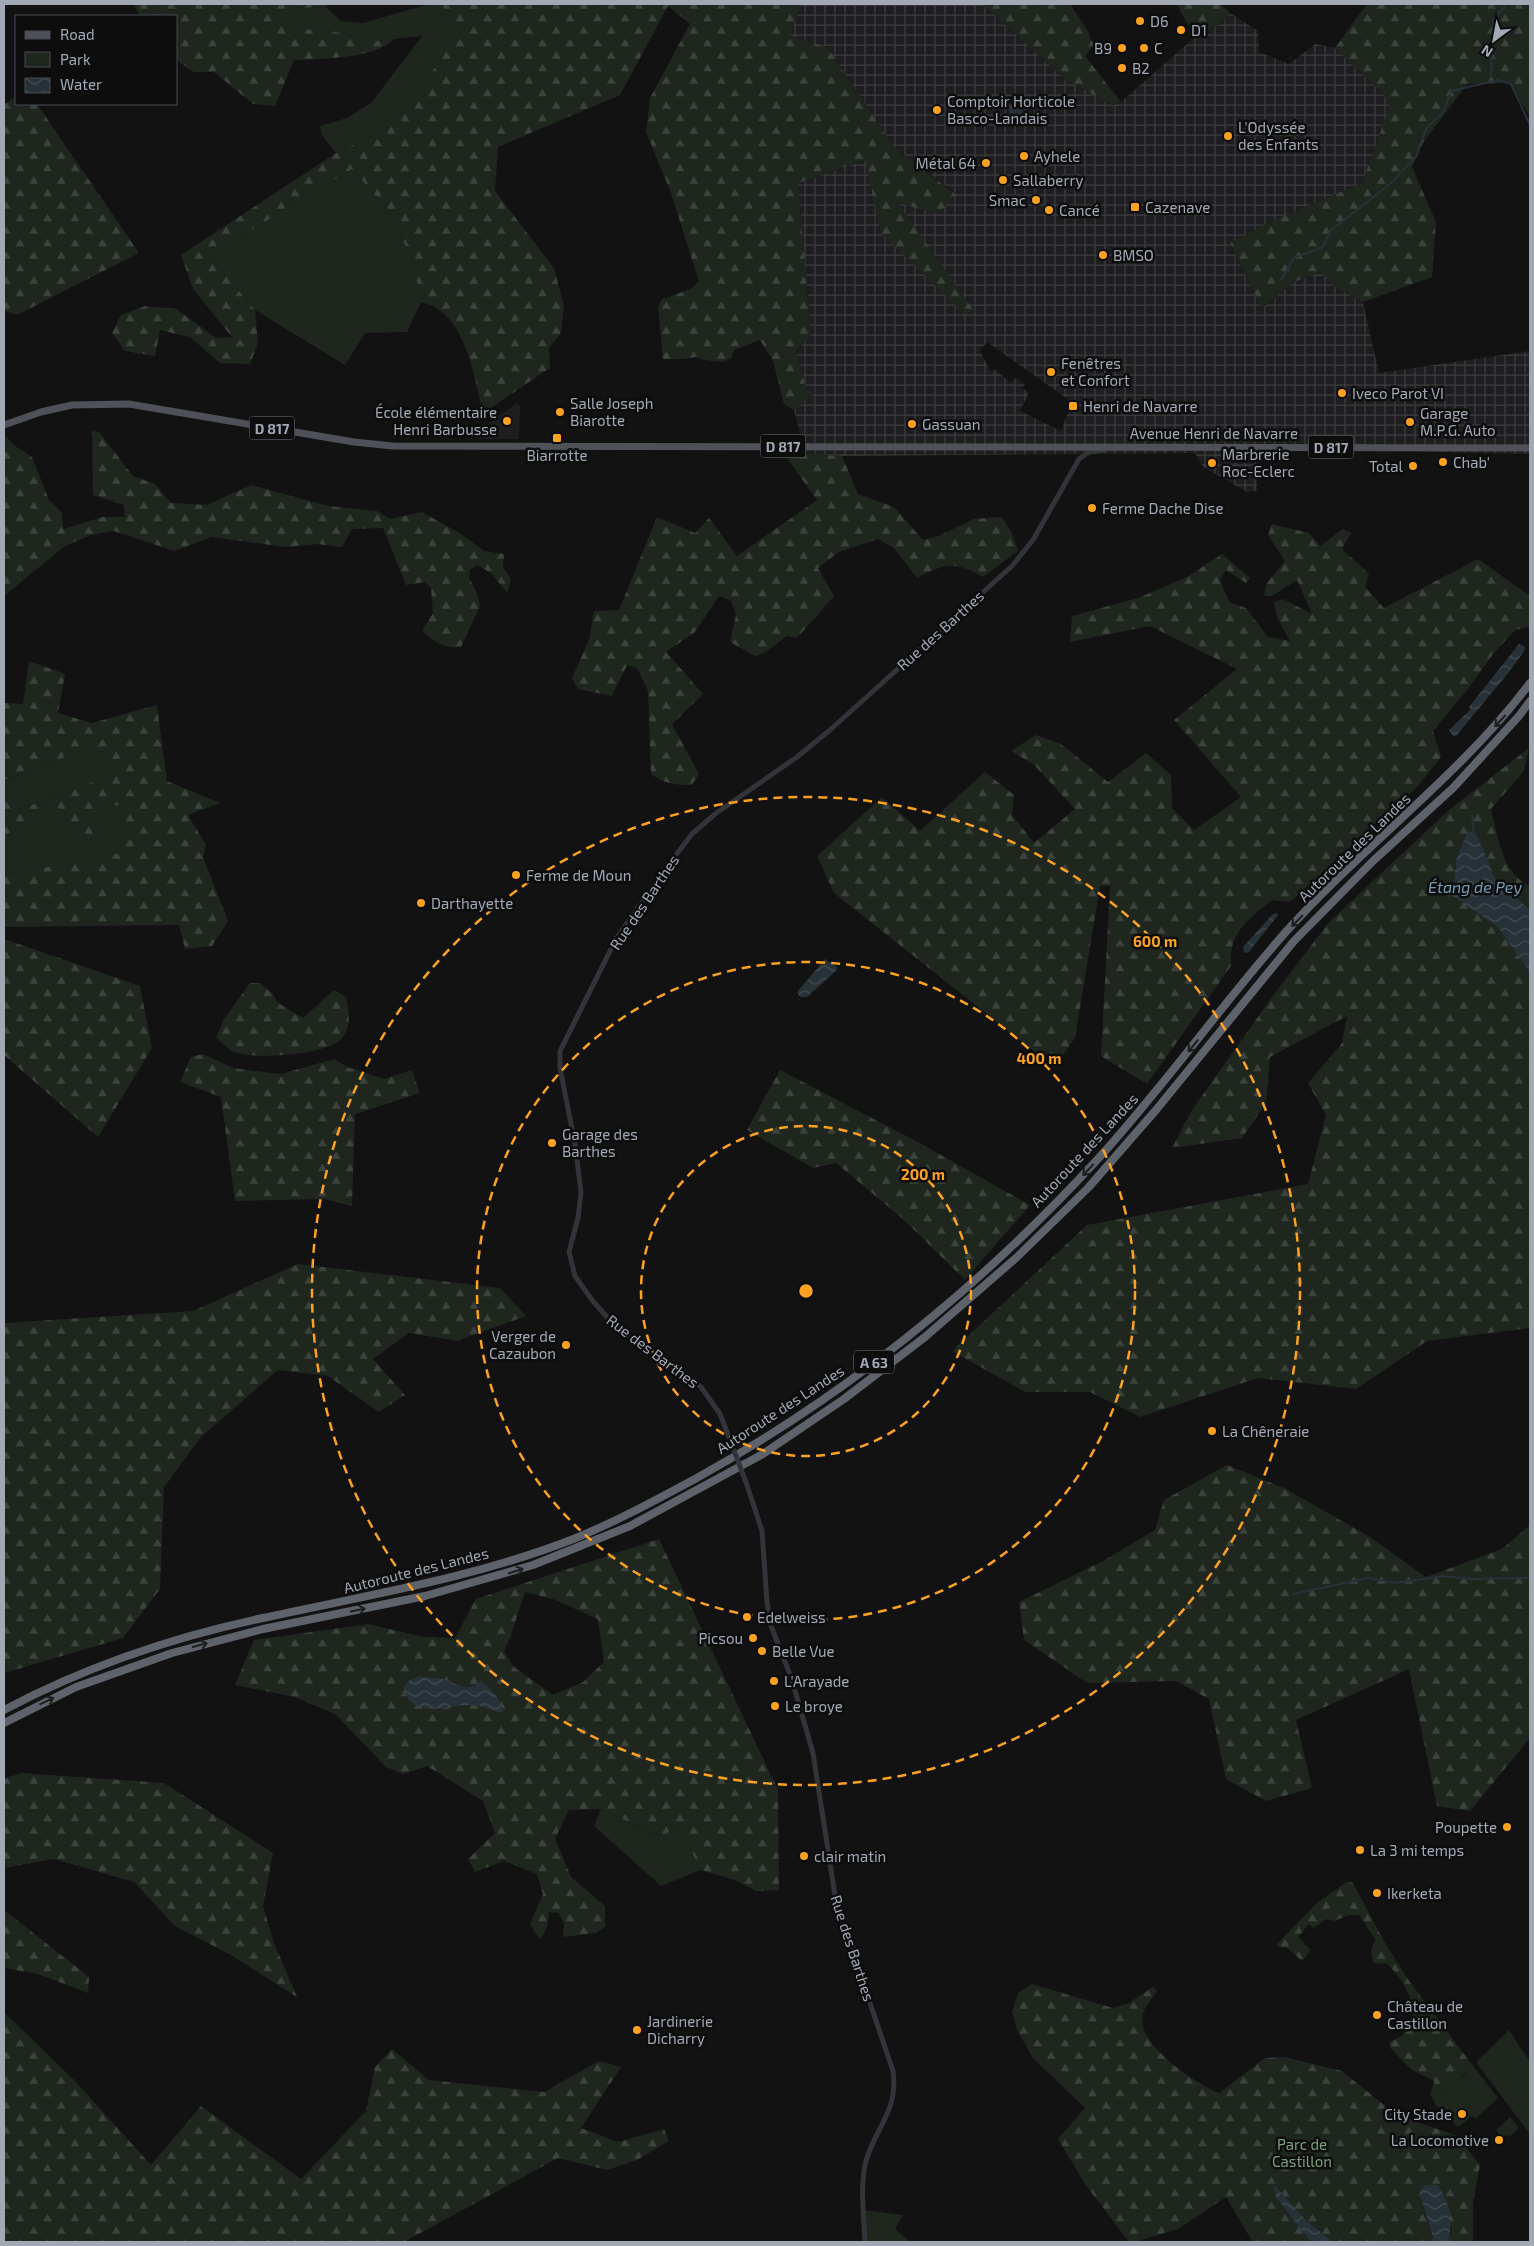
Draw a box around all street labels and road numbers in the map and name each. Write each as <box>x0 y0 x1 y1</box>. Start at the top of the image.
road number: D 817 <box>250 416 294 439</box>
street label: Avenue Henri de Navarre <box>1130 424 1298 442</box>
road number: D 817 <box>760 434 806 458</box>
road number: D 817 <box>1308 436 1354 458</box>
street label: Rue des Barthes <box>893 586 987 674</box>
street label: Autoroute des Landes <box>1294 789 1414 905</box>
street label: Rue des Barthes <box>606 851 682 953</box>
street label: Autoroute des Landes <box>1027 1089 1141 1211</box>
street label: Rue des Barthes <box>603 1311 703 1391</box>
road number: A 63 <box>854 1350 894 1374</box>
street label: Autoroute des Landes <box>713 1361 847 1457</box>
street label: Autoroute des Landes <box>342 1543 490 1597</box>
street label: Rue des Barthes <box>827 1893 879 2003</box>

